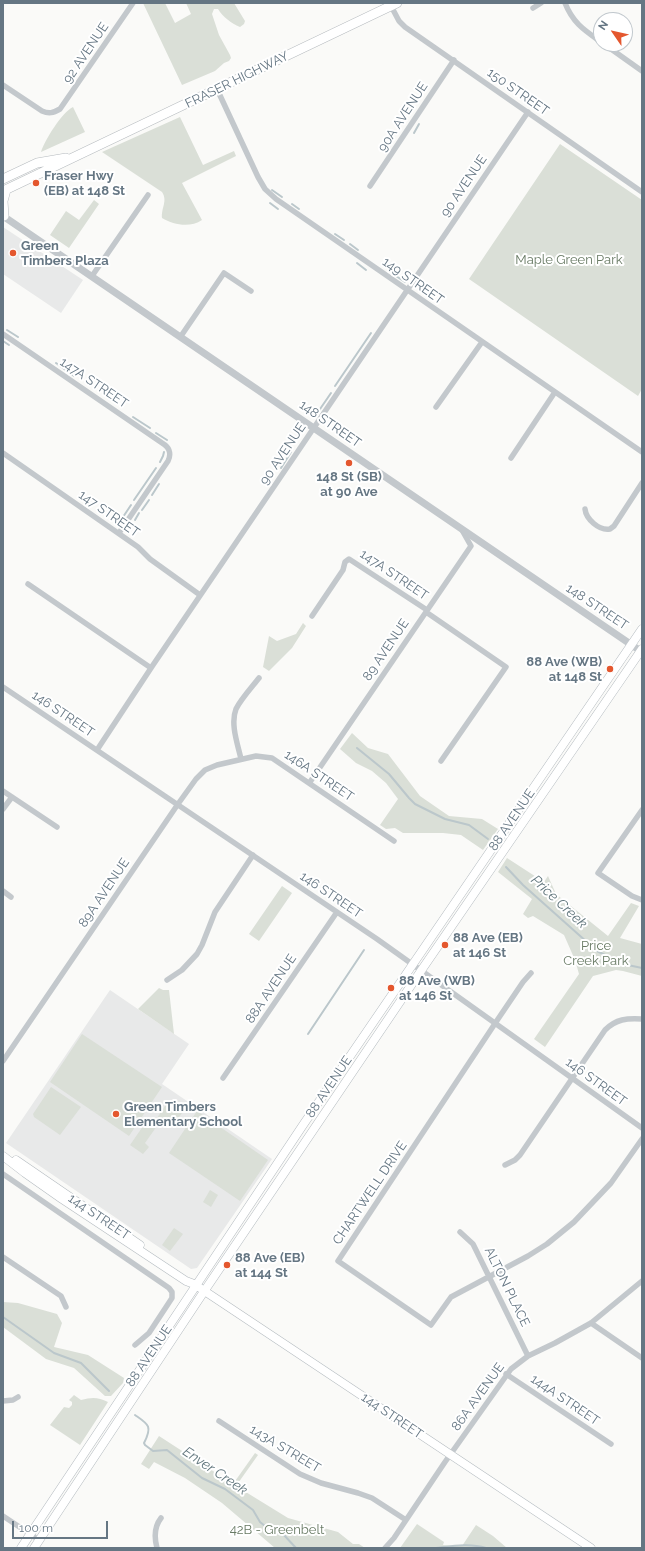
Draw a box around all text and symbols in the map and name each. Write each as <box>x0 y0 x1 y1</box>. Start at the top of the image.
north arrow <box>593 12 633 52</box>
text: N <box>596 18 611 33</box>
street label: 92 AVENUE <box>60 20 112 86</box>
street label: FRASER HIGHWAY <box>183 48 291 112</box>
street label: 150 STREET <box>484 65 552 119</box>
street label: 90A AVENUE <box>375 79 431 155</box>
street label: 90 AVENUE <box>438 152 490 220</box>
place label: Fraser Hwy (EB) at 148 St <box>44 168 125 199</box>
marker: Fraser Hwy (EB) at 148 St <box>31 178 41 188</box>
place label: Green Timbers Plaza <box>21 238 109 269</box>
marker: Green Timbers Plaza <box>8 248 18 258</box>
park label: Maple Green Park <box>515 252 623 268</box>
street label: 149 STREET <box>379 254 447 308</box>
street label: 147A STREET <box>57 354 131 412</box>
street label: 148 STREET <box>296 397 364 451</box>
street label: 90 AVENUE <box>257 420 309 488</box>
marker: 148 St (SB) at 90 Ave <box>344 458 354 468</box>
place label: 148 St (SB) at 90 Ave <box>316 469 382 500</box>
street label: 147 STREET <box>75 487 143 541</box>
street label: 147A STREET <box>357 546 431 604</box>
street label: 148 STREET <box>563 580 631 634</box>
street label: 89 AVENUE <box>360 616 412 684</box>
place label: 88 Ave (WB) at 148 St <box>526 654 602 685</box>
marker: 88 Ave (WB) at 148 St <box>605 664 615 674</box>
street label: 146 STREET <box>29 687 97 741</box>
street label: 146A STREET <box>281 747 357 805</box>
street label: 88 AVENUE <box>486 786 538 854</box>
street label: 89A AVENUE <box>75 855 133 931</box>
street label: 146 STREET <box>297 868 365 922</box>
water label: Price Creek <box>527 872 591 932</box>
place label: 88 Ave (EB) at 146 St <box>453 930 523 961</box>
park label: Price Creek Park <box>563 938 629 969</box>
marker: 88 Ave (EB) at 146 St <box>440 940 450 950</box>
street label: 88A AVENUE <box>242 952 300 1026</box>
place label: 88 Ave (WB) at 146 St <box>399 973 475 1004</box>
marker: 88 Ave (WB) at 146 St <box>386 983 396 993</box>
street label: 88 AVENUE <box>303 1053 355 1121</box>
street label: 146 STREET <box>562 1055 630 1109</box>
place label: Green Timbers Elementary School <box>124 1099 242 1130</box>
marker: Green Timbers Elementary School <box>111 1109 121 1119</box>
street label: CHARTWELL DRIVE <box>330 1138 410 1248</box>
street label: 144 STREET <box>65 1191 133 1243</box>
street label: ALTON PLACE <box>481 1245 533 1329</box>
place label: 88 Ave (EB) at 144 St <box>235 1250 305 1281</box>
marker: 88 Ave (EB) at 144 St <box>222 1260 232 1270</box>
street label: 88 AVENUE <box>123 1322 175 1390</box>
street label: 86A AVENUE <box>448 1360 508 1434</box>
street label: 144A STREET <box>528 1371 602 1429</box>
street label: 144 STREET <box>358 1390 426 1442</box>
street label: 143A STREET <box>247 1422 323 1476</box>
water label: Enver Creek <box>179 1443 251 1499</box>
scale bar <box>14 1513 110 1539</box>
text: 100 m <box>19 1521 53 1535</box>
park label: 42B - Greenbelt <box>230 1522 324 1538</box>

